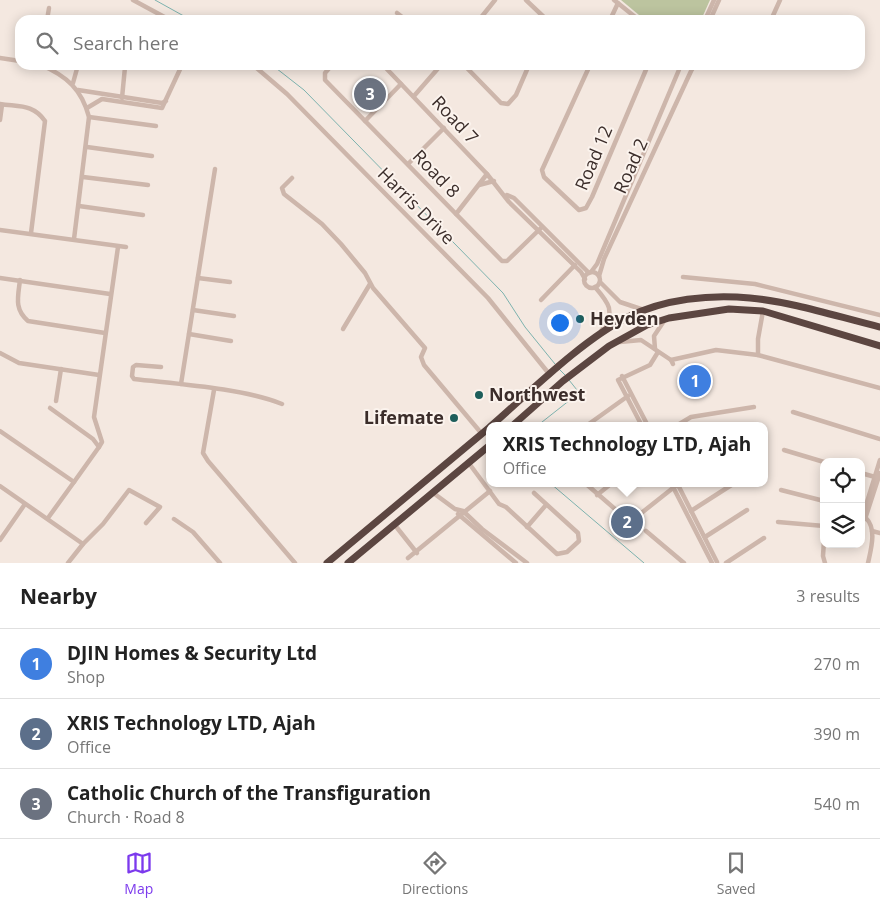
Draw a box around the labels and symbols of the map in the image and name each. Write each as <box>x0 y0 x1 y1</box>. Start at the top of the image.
pin: 3 <box>354 75 386 113</box>
street label: Road 7 <box>427 90 484 149</box>
street label: Road 12 <box>569 122 617 194</box>
street label: Road 2 <box>607 134 653 197</box>
street label: Road 8 <box>408 144 465 202</box>
street label: Harris Drive <box>373 162 460 249</box>
place label: Heyden <box>590 306 659 330</box>
your location <box>547 310 573 336</box>
marker: Heyden <box>574 313 586 325</box>
pin: 1 <box>679 362 711 400</box>
place label: Northwest <box>489 382 586 406</box>
marker: Northwest <box>473 389 485 401</box>
place label: Lifemate <box>364 405 444 429</box>
marker: Lifemate <box>448 412 460 424</box>
pin: 2 <box>611 503 643 541</box>

